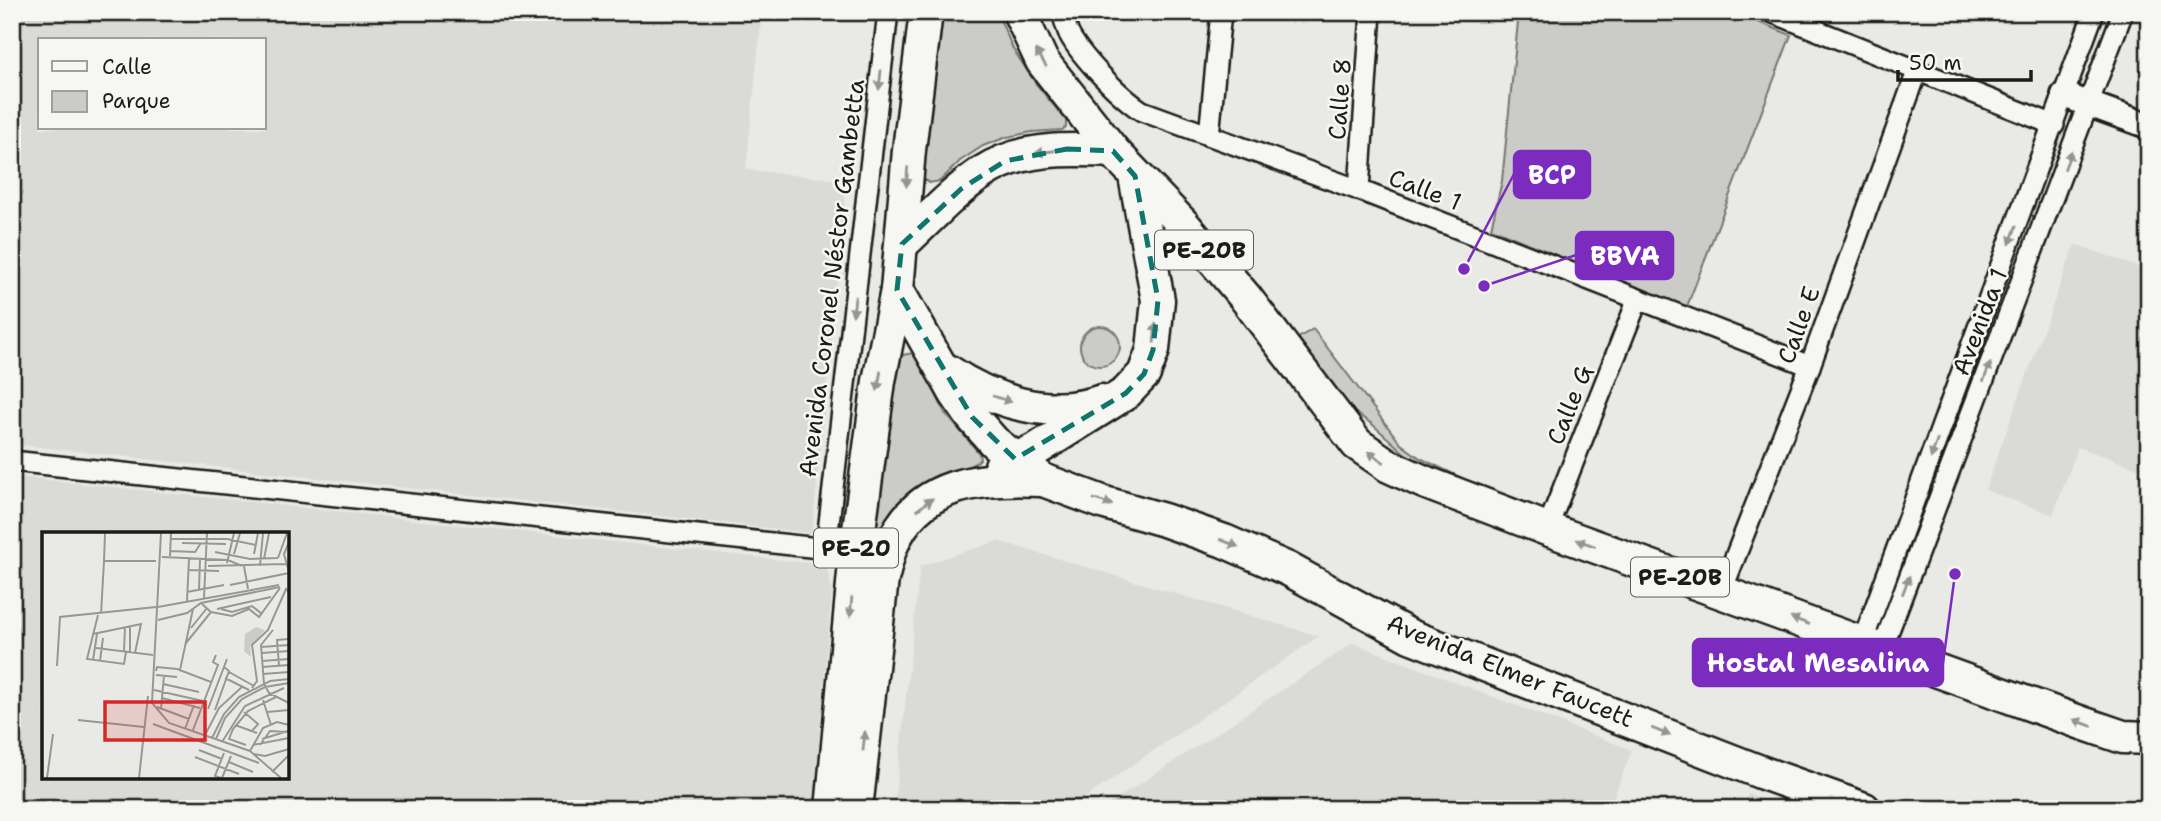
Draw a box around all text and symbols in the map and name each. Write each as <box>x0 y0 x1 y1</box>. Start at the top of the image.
legend <box>38 38 266 130</box>
scale bar <box>1898 38 2032 82</box>
one-way arrow <box>1035 48 1048 68</box>
text: 50 m <box>1909 49 1962 77</box>
text: Calle <box>102 53 152 81</box>
street label: Calle 8 <box>1321 57 1359 141</box>
one-way arrow <box>874 69 885 91</box>
street label: Avenida Coronel Néstor Gambetta <box>792 77 872 479</box>
text: Parque <box>102 87 171 115</box>
one-way arrow <box>1034 146 1056 157</box>
one-way arrow <box>2062 149 2073 170</box>
callout: BCP <box>1514 151 1590 198</box>
text: BCP <box>1528 157 1576 192</box>
street label: Calle 1 <box>1384 162 1466 218</box>
one-way arrow <box>901 167 912 189</box>
one-way arrow <box>2007 225 2018 246</box>
road number: PE-20B <box>1155 230 1253 270</box>
callout: BBVA <box>1576 232 1673 279</box>
text: BBVA <box>1590 238 1660 273</box>
street label: Avenida 1 <box>1945 264 2015 380</box>
street label: Calle E <box>1770 282 1828 368</box>
one-way arrow <box>848 295 859 317</box>
one-way arrow <box>1150 322 1161 344</box>
street label: Calle G <box>1540 360 1600 450</box>
one-way arrow <box>1982 362 1993 383</box>
one-way arrow <box>873 370 884 392</box>
one-way arrow <box>992 395 1013 405</box>
one-way arrow <box>1928 438 1939 459</box>
one-way arrow <box>1367 450 1385 464</box>
one-way arrow <box>916 497 934 511</box>
one-way arrow <box>1093 498 1114 508</box>
road number: PE-20 <box>814 528 898 568</box>
inset map <box>42 532 289 779</box>
one-way arrow <box>1575 537 1596 548</box>
one-way arrow <box>1218 538 1239 549</box>
road number: PE-20B <box>1631 558 1729 596</box>
one-way arrow <box>1901 574 1912 595</box>
one-way arrow <box>845 596 856 618</box>
street label: Avenida Elmer Faucett <box>1382 607 1638 735</box>
one-way arrow <box>1789 615 1810 626</box>
callout: Hostal Mesalina <box>1693 639 1943 686</box>
text: Hostal Mesalina <box>1707 645 1929 680</box>
one-way arrow <box>2072 717 2093 728</box>
one-way arrow <box>1650 727 1671 738</box>
one-way arrow <box>859 730 870 752</box>

